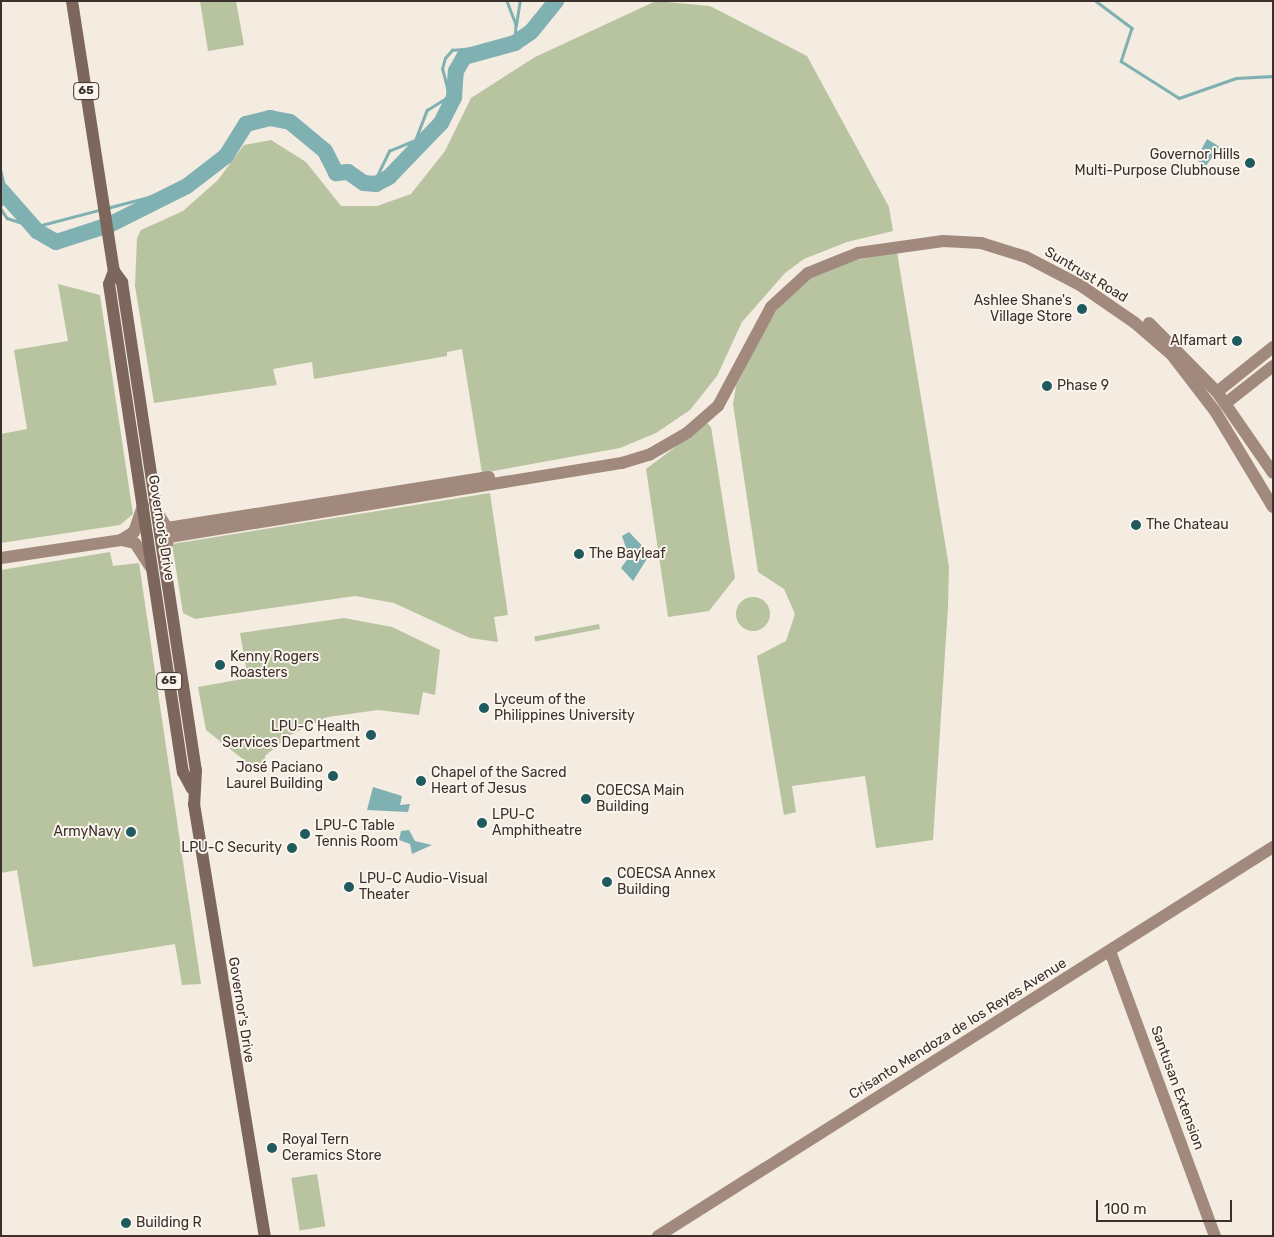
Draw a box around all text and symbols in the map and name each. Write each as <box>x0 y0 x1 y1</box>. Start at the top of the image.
road number: 65 <box>72 82 100 100</box>
place label: Governor Hills Multi-Purpose Clubhouse <box>1075 147 1240 180</box>
marker: Governor Hills Multi-Purpose Clubhouse <box>1244 157 1256 169</box>
street label: Suntrust Road <box>1041 244 1131 306</box>
place label: Ashlee Shane's Village Store <box>974 293 1072 326</box>
marker: Ashlee Shane's Village Store <box>1076 303 1088 315</box>
place label: Alfamart <box>1170 333 1227 349</box>
marker: Alfamart <box>1231 335 1243 347</box>
place label: Phase 9 <box>1057 378 1109 394</box>
marker: Phase 9 <box>1041 380 1053 392</box>
street label: Governor's Drive <box>144 474 178 582</box>
place label: The Chateau <box>1146 517 1229 533</box>
marker: The Chateau <box>1130 519 1142 531</box>
place label: The Bayleaf <box>589 546 666 562</box>
marker: The Bayleaf <box>573 548 585 560</box>
place label: Kenny Rogers Roasters <box>230 649 320 682</box>
marker: Kenny Rogers Roasters <box>214 659 226 671</box>
road number: 65 <box>155 671 183 690</box>
place label: Lyceum of the Philippines University <box>494 692 635 724</box>
marker: Lyceum of the Philippines University <box>478 702 490 714</box>
place label: LPU-C Health Services Department <box>222 719 360 752</box>
marker: LPU-C Health Services Department <box>364 728 378 742</box>
place label: José Paciano Laurel Building <box>226 760 323 792</box>
place label: Chapel of the Sacred Heart of Jesus <box>431 765 567 798</box>
marker: José Paciano Laurel Building <box>327 770 339 782</box>
marker: Chapel of the Sacred Heart of Jesus <box>415 775 427 787</box>
place label: COECSA Main Building <box>596 783 685 816</box>
marker: COECSA Main Building <box>580 793 592 805</box>
place label: LPU-C Amphitheatre <box>492 807 582 840</box>
marker: LPU-C Amphitheatre <box>476 817 488 829</box>
place label: LPU-C Table Tennis Room <box>315 818 398 850</box>
place label: ArmyNavy <box>54 824 121 840</box>
marker: ArmyNavy <box>125 826 137 838</box>
marker: LPU-C Table Tennis Room <box>299 828 311 840</box>
place label: LPU-C Security <box>181 840 282 856</box>
marker: LPU-C Security <box>286 842 298 854</box>
place label: COECSA Annex Building <box>617 866 716 899</box>
place label: LPU-C Audio-Visual Theater <box>359 871 488 904</box>
marker: COECSA Annex Building <box>601 876 613 888</box>
marker: LPU-C Audio-Visual Theater <box>343 881 355 893</box>
street label: Crisanto Mendoza de los Reyes Avenue <box>846 955 1070 1103</box>
street label: Governor's Drive <box>224 956 258 1064</box>
street label: Santusan Extension <box>1147 1024 1207 1152</box>
place label: Royal Tern Ceramics Store <box>282 1132 381 1164</box>
marker: Royal Tern Ceramics Store <box>266 1142 278 1154</box>
scale bar <box>1099 1190 1235 1222</box>
text: 100 m <box>1104 1200 1146 1218</box>
place label: Building R <box>136 1215 202 1231</box>
marker: Building R <box>120 1217 132 1229</box>

